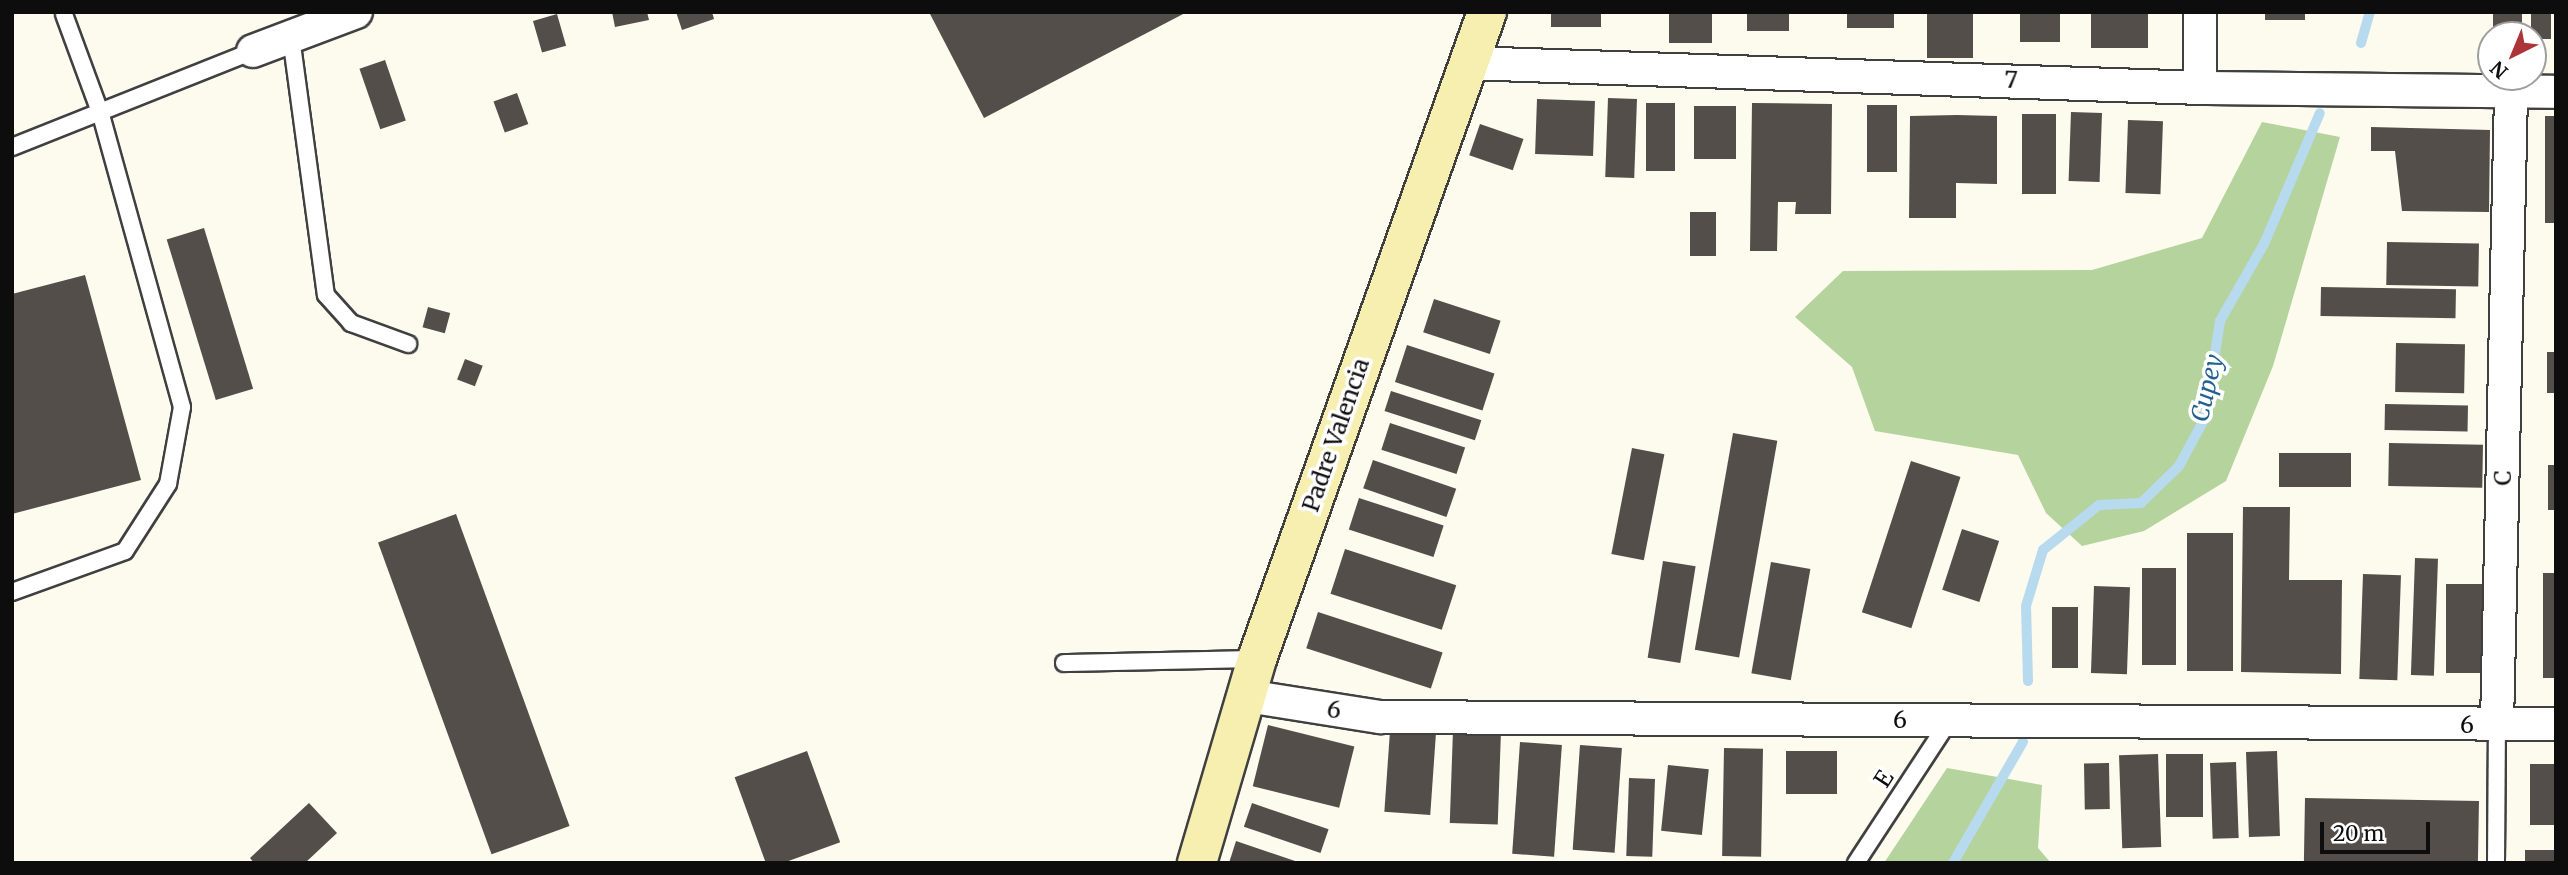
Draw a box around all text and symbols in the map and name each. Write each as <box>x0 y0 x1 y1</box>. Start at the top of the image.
north arrow <box>2477 21 2547 91</box>
text: N <box>2485 56 2513 84</box>
street label: 7 <box>2004 66 2018 94</box>
water label: Cupey <box>2185 351 2229 425</box>
street label: Padre Valencia <box>1297 355 1375 515</box>
street label: C <box>2489 470 2517 486</box>
street label: 6 <box>1325 695 1343 725</box>
street label: 6 <box>1893 706 1907 734</box>
street label: 6 <box>2460 711 2474 739</box>
street label: E <box>1868 765 1900 793</box>
scale bar <box>2323 808 2433 852</box>
text: 20 m <box>2333 820 2384 847</box>

